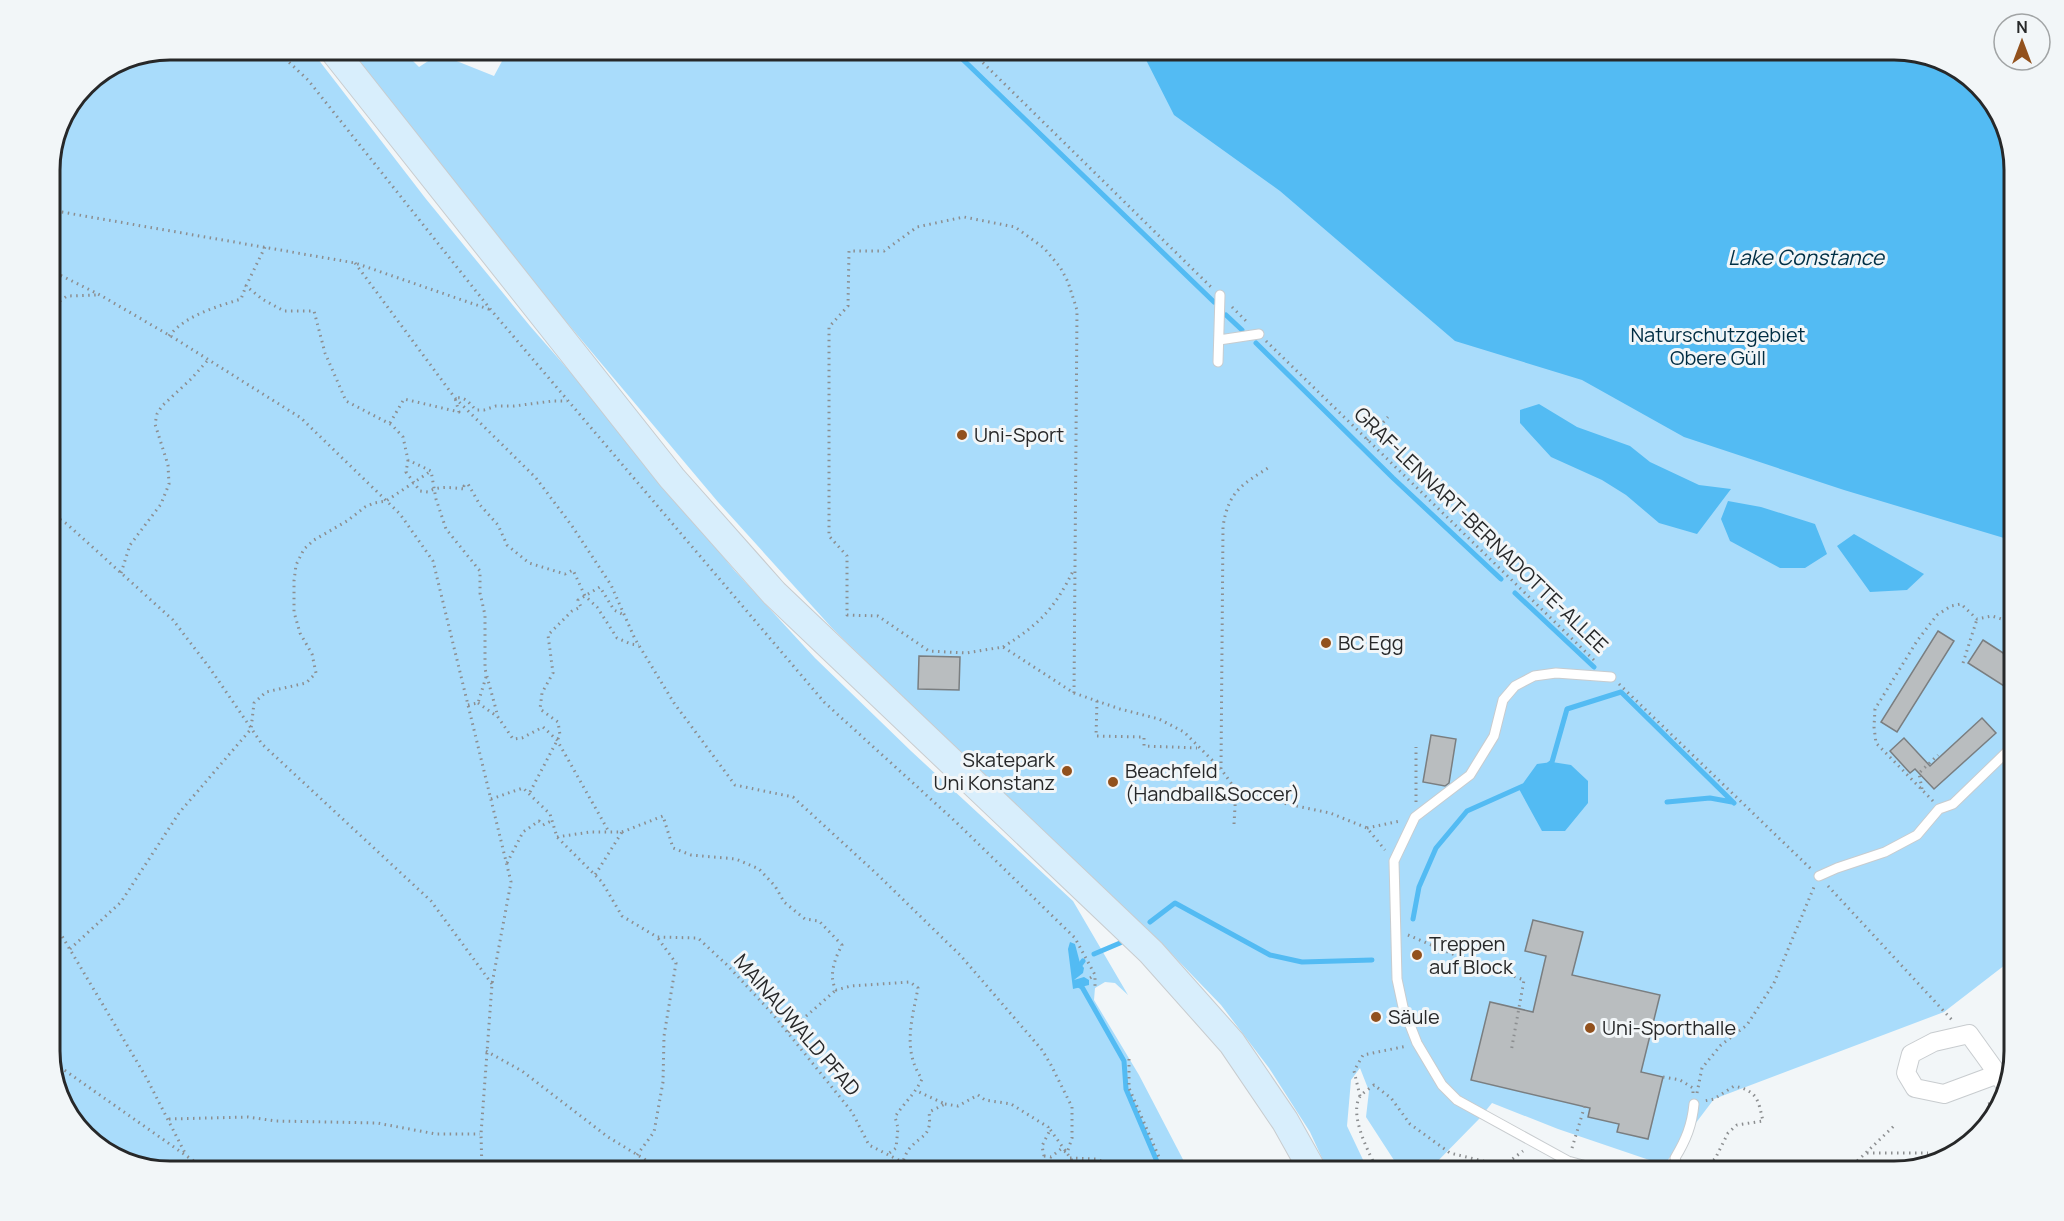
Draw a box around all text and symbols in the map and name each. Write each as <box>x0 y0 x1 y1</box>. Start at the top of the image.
north arrow <box>1992 12 2052 72</box>
text: N <box>2016 16 2028 38</box>
water label: Lake Constance <box>1728 243 1886 271</box>
park label: Naturschutzgebiet Obere Güll <box>1630 321 1806 371</box>
street label: GRAF-LENNART-BERNADOTTE-ALLEE <box>1348 401 1614 659</box>
place label: Uni-Sport <box>974 421 1064 448</box>
marker: Uni-Sport <box>955 428 969 442</box>
place label: BC Egg <box>1338 629 1404 656</box>
marker: BC Egg <box>1319 636 1333 650</box>
place label: Skatepark Uni Konstanz <box>934 746 1056 796</box>
place label: Beachfeld (Handball&Soccer) <box>1125 757 1300 807</box>
marker: Skatepark Uni Konstanz <box>1060 764 1074 778</box>
marker: Beachfeld (Handball&Soccer) <box>1106 775 1120 789</box>
place label: Treppen auf Block <box>1429 930 1514 980</box>
street label: MAINAUWALD PFAD <box>728 948 867 1101</box>
marker: Treppen auf Block <box>1410 948 1424 962</box>
place label: Säule <box>1388 1003 1440 1030</box>
marker: Säule <box>1369 1010 1383 1024</box>
place label: Uni-Sporthalle <box>1602 1014 1736 1041</box>
marker: Uni-Sporthalle <box>1583 1021 1597 1035</box>

